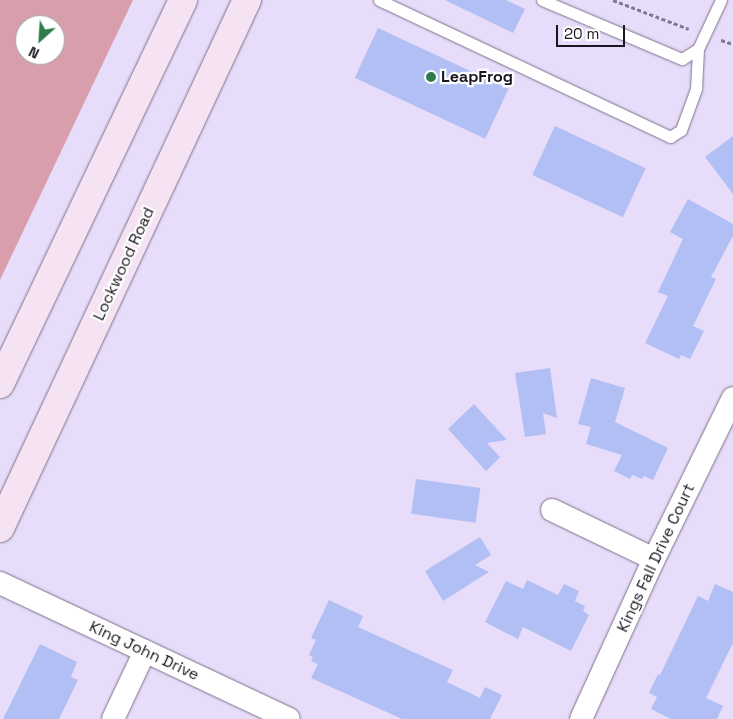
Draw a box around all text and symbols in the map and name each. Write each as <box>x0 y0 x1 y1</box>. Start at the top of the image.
north arrow <box>15 15 65 65</box>
scale bar <box>558 15 627 47</box>
text: 20 m <box>564 24 599 43</box>
text: N <box>26 42 42 63</box>
place label: LeapFrog <box>441 67 513 87</box>
marker: LeapFrog <box>425 71 437 83</box>
street label: Lockwood Road <box>89 204 159 324</box>
street label: Kings Fall Drive Court <box>613 481 699 635</box>
street label: King John Drive <box>86 617 202 685</box>

